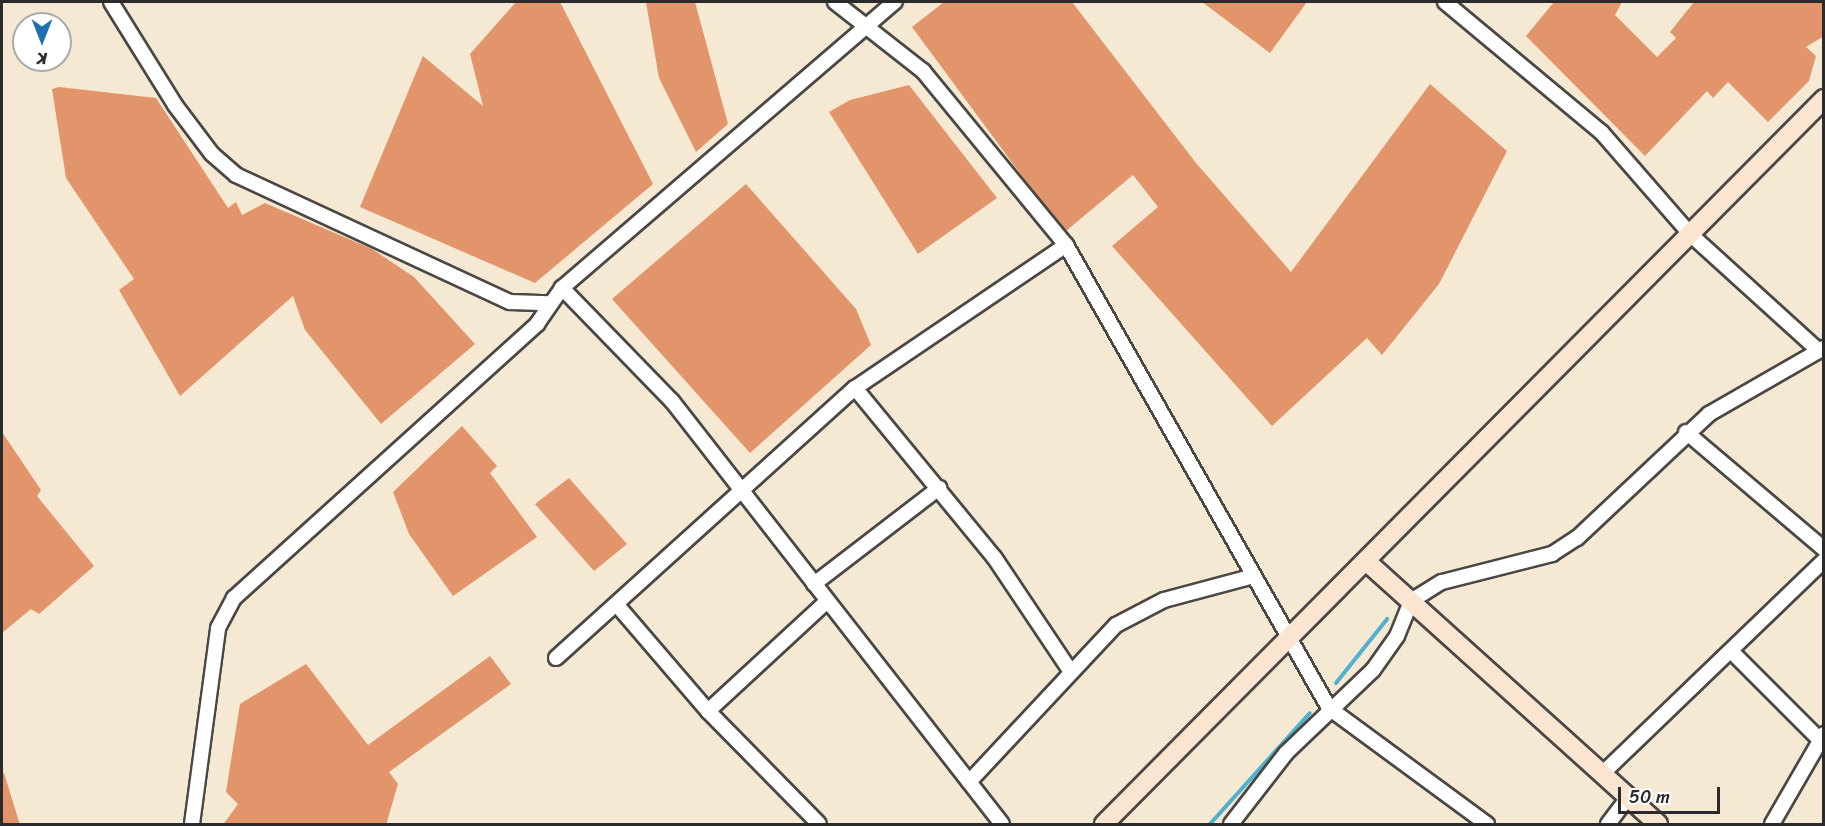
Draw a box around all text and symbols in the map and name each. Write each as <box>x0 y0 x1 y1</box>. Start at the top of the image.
north arrow <box>12 12 72 72</box>
text: K <box>37 44 47 73</box>
scale bar <box>1621 775 1723 813</box>
text: 50 m <box>1629 781 1670 813</box>

